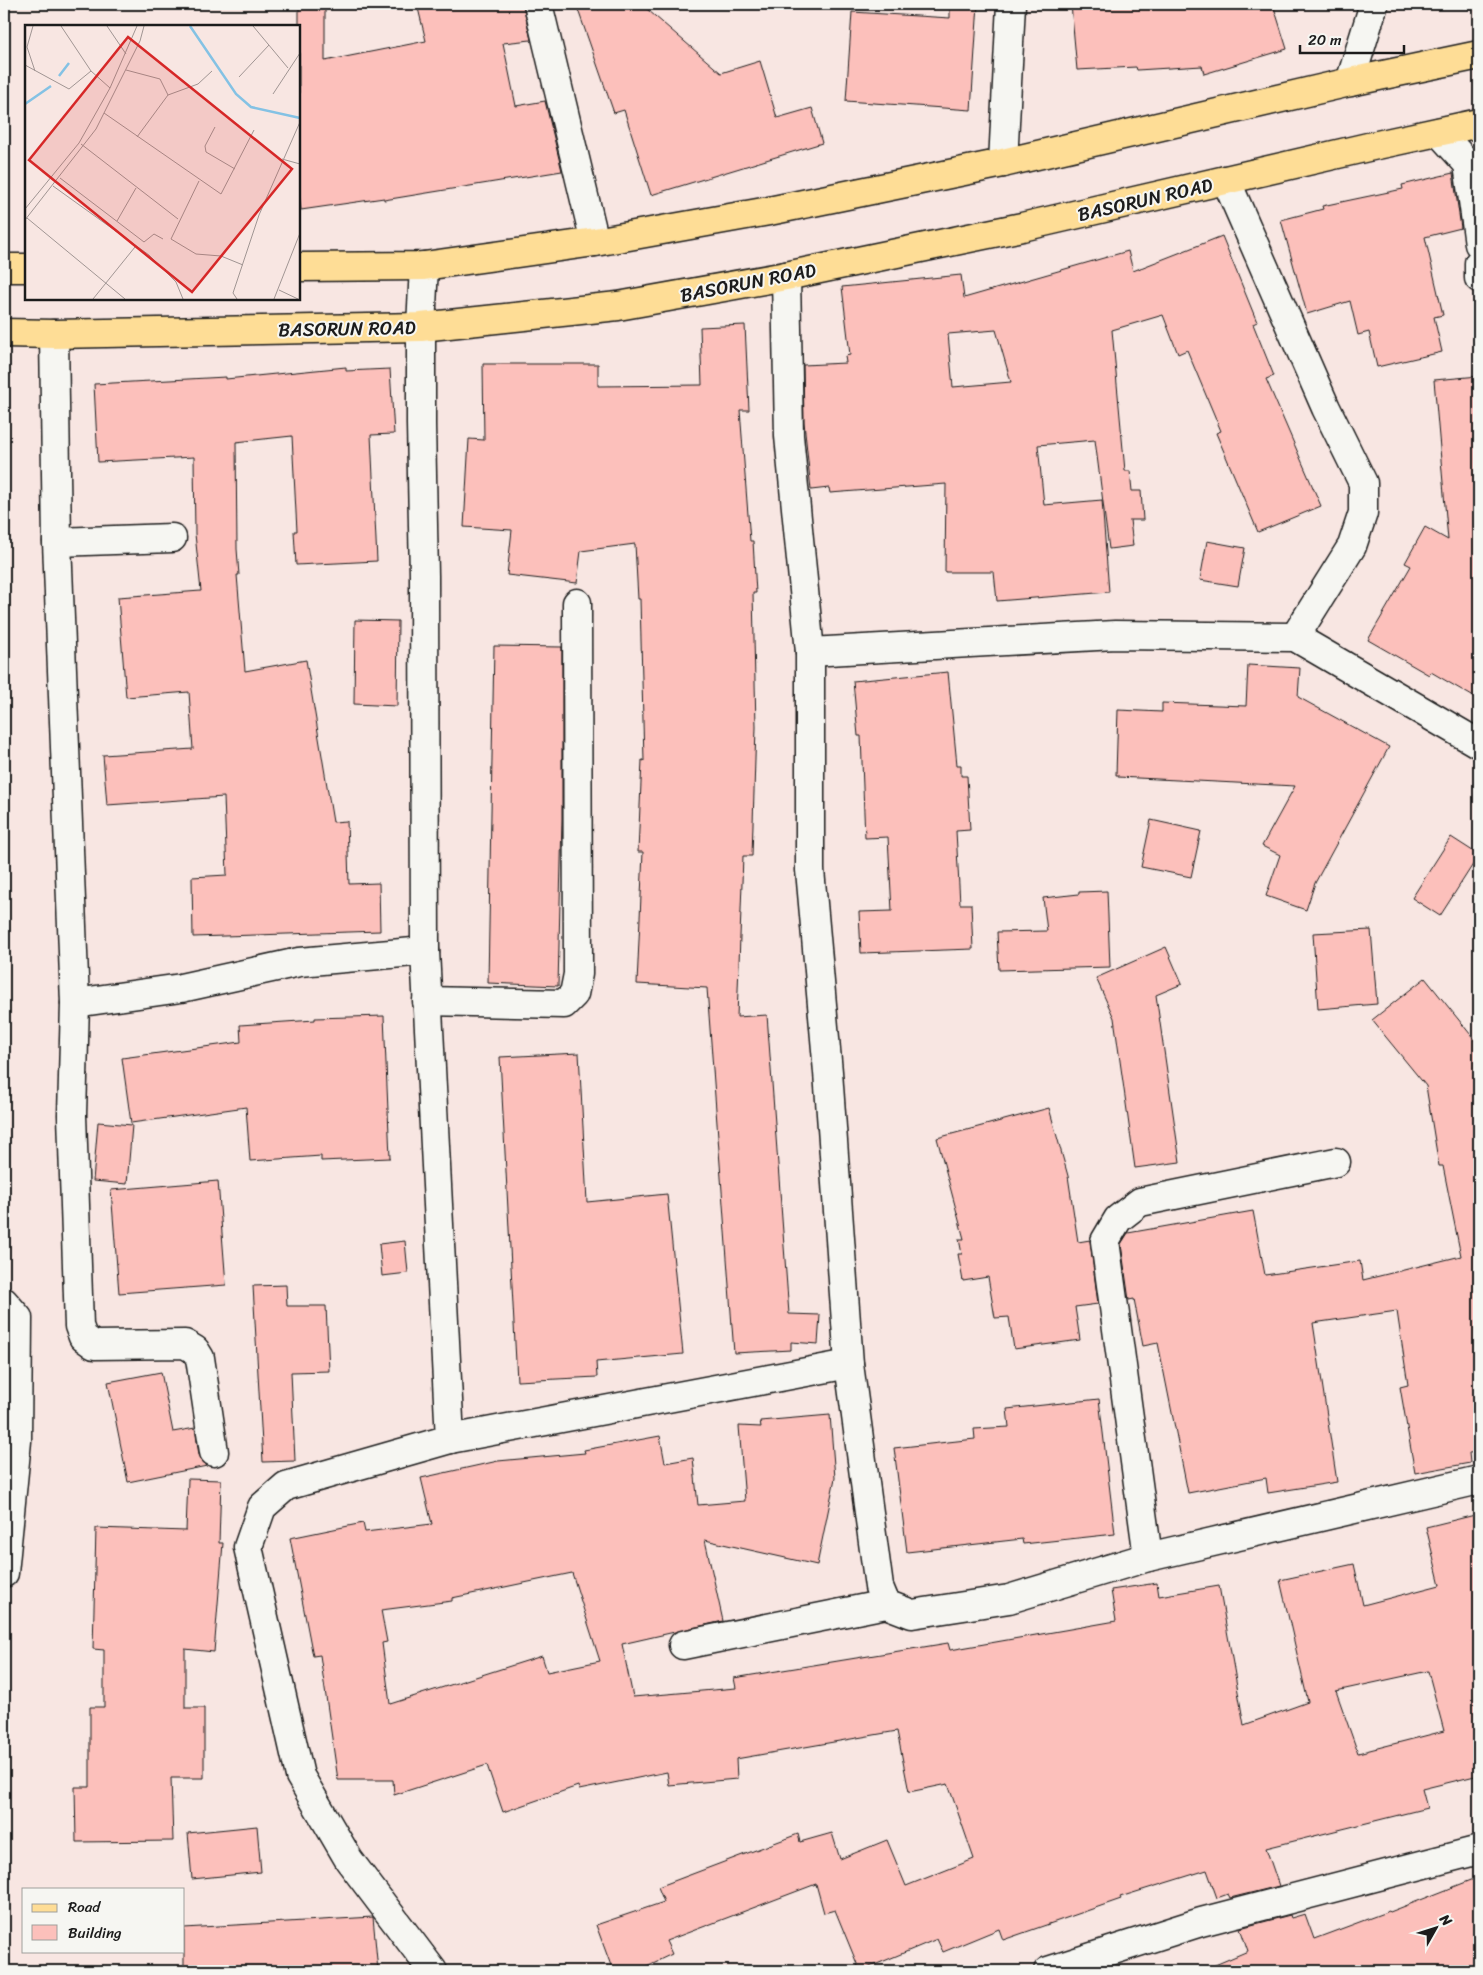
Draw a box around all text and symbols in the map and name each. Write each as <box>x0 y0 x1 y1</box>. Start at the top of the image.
scale bar <box>1300 22 1404 54</box>
inset map <box>25 25 300 300</box>
text: 20 m <box>1308 27 1342 53</box>
street label: BASORUN ROAD <box>1074 168 1217 231</box>
street label: BASORUN ROAD <box>677 253 819 312</box>
street label: BASORUN ROAD <box>278 311 417 346</box>
legend <box>22 1888 185 1952</box>
text: Road <box>68 1894 101 1920</box>
north arrow <box>1410 1902 1460 1952</box>
text: N <box>1432 1908 1459 1932</box>
text: Building <box>68 1920 122 1946</box>

